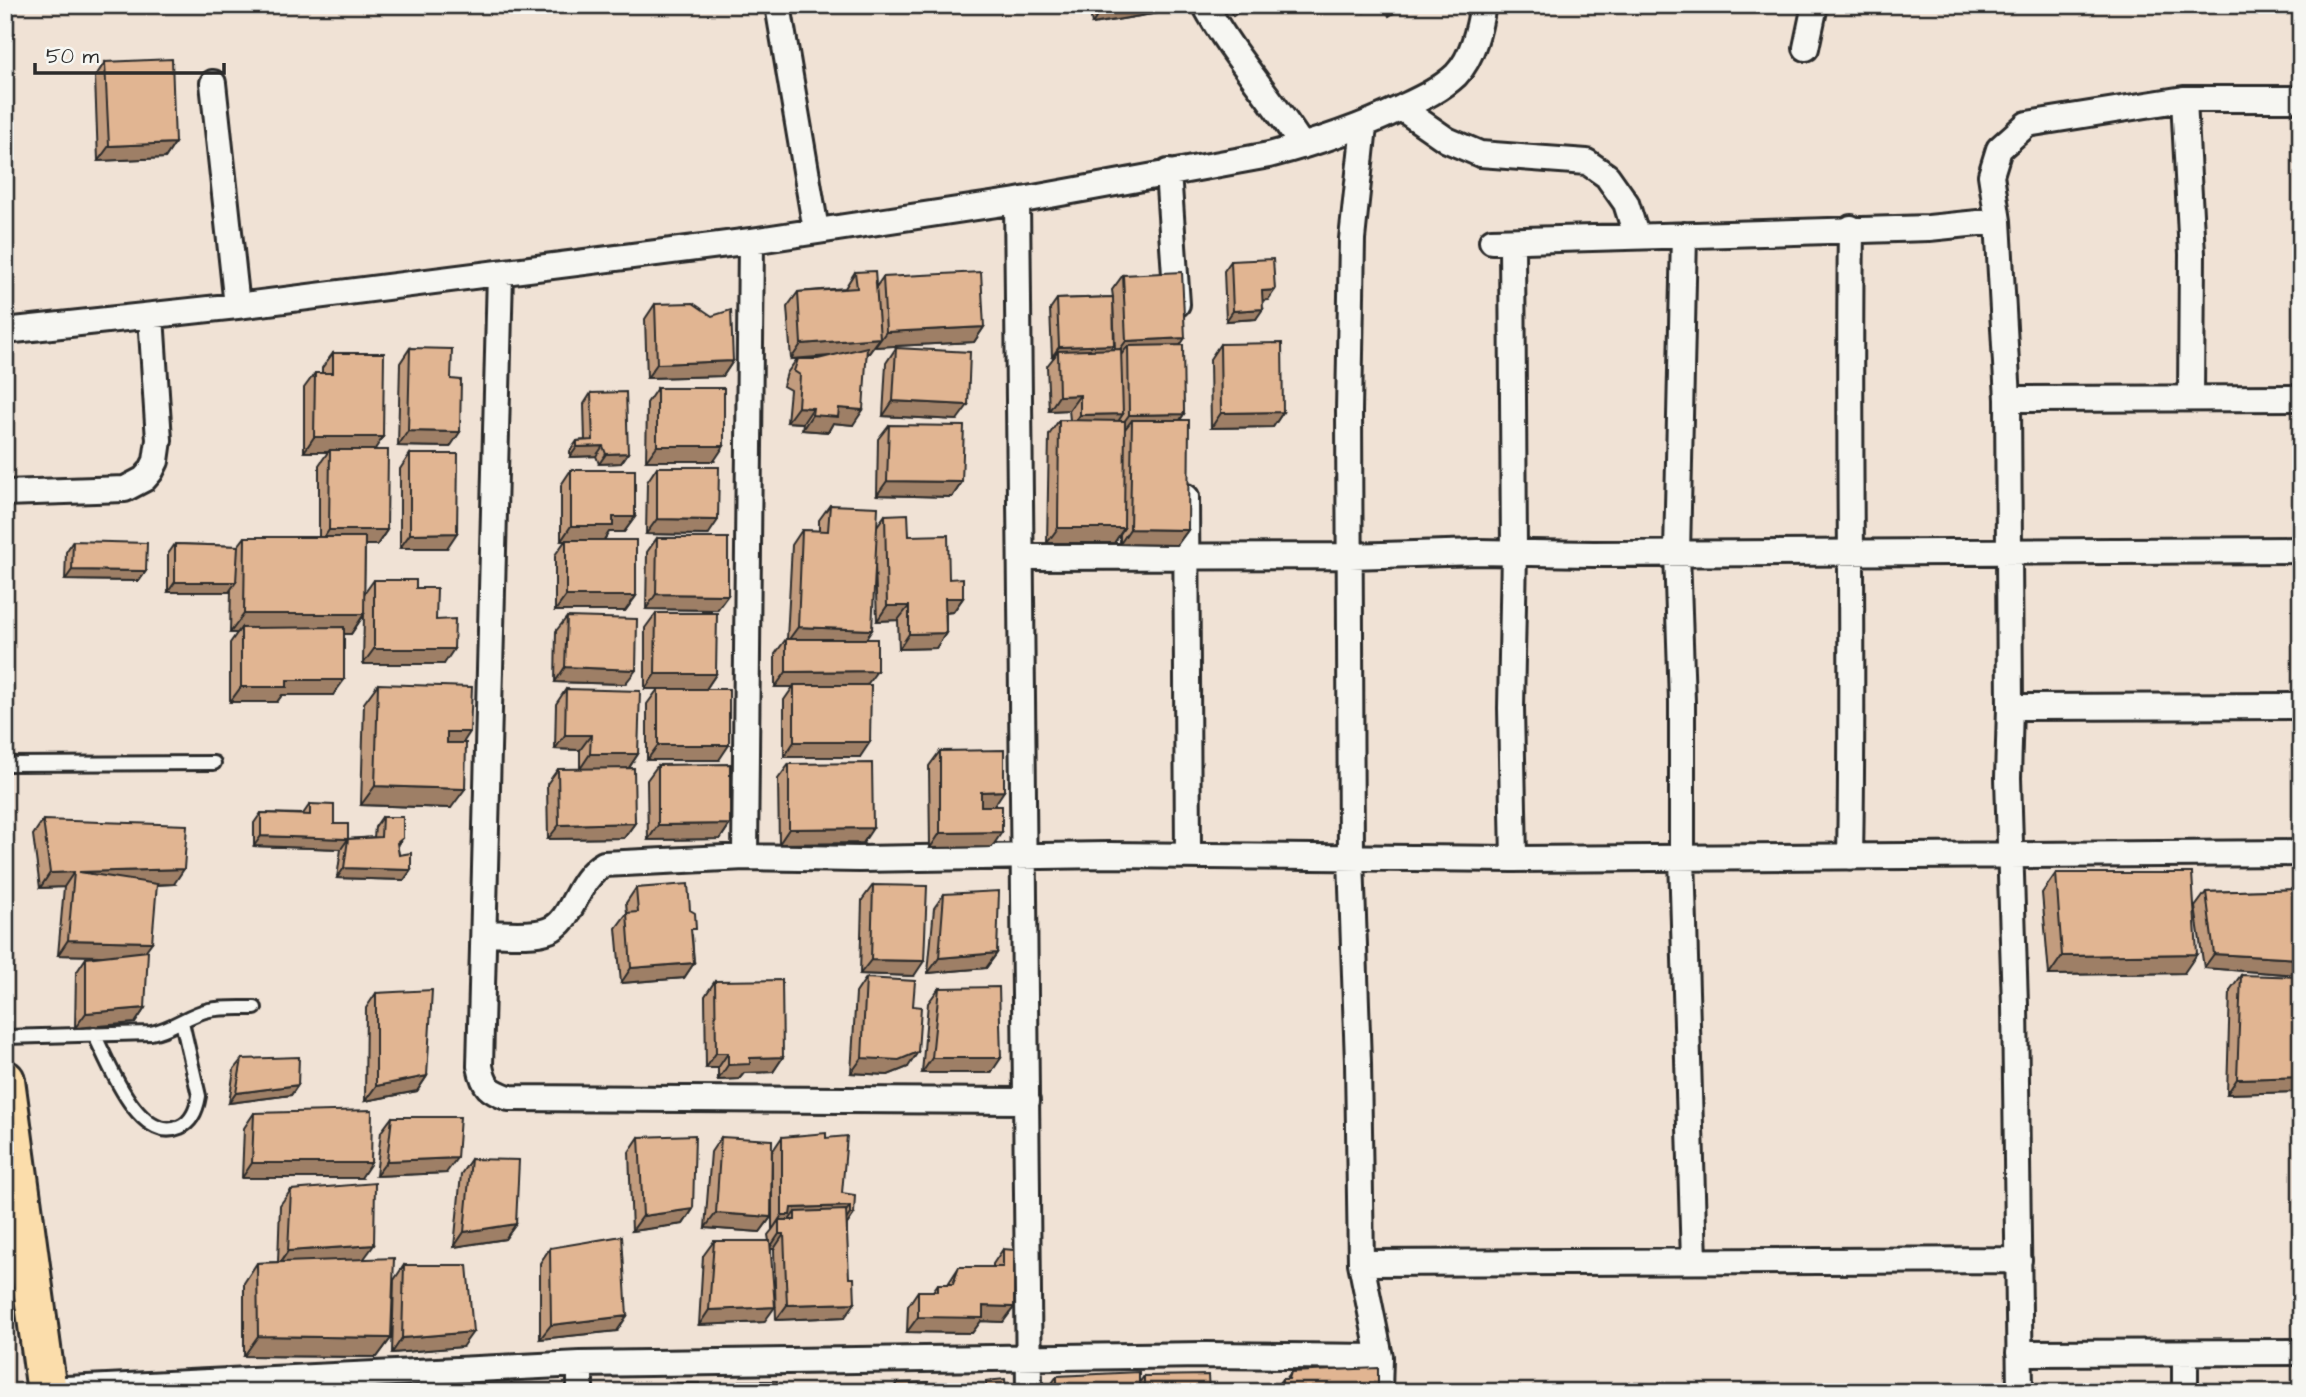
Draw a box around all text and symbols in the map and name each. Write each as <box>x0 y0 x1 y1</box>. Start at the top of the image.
scale bar <box>35 32 224 76</box>
text: 50 m <box>46 42 100 71</box>

